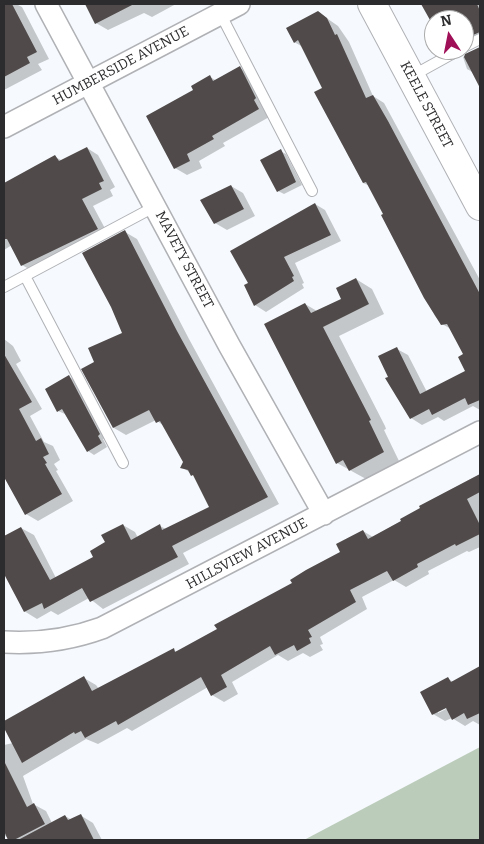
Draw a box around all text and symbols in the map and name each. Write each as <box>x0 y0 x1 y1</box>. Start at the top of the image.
north arrow <box>424 10 474 60</box>
text: N <box>439 11 453 30</box>
street label: HUMBERSIDE AVENUE <box>50 23 192 109</box>
street label: KEELE STREET <box>396 59 456 151</box>
street label: MAVETY STREET <box>151 208 217 312</box>
street label: HILLSVIEW AVENUE <box>183 515 311 593</box>

